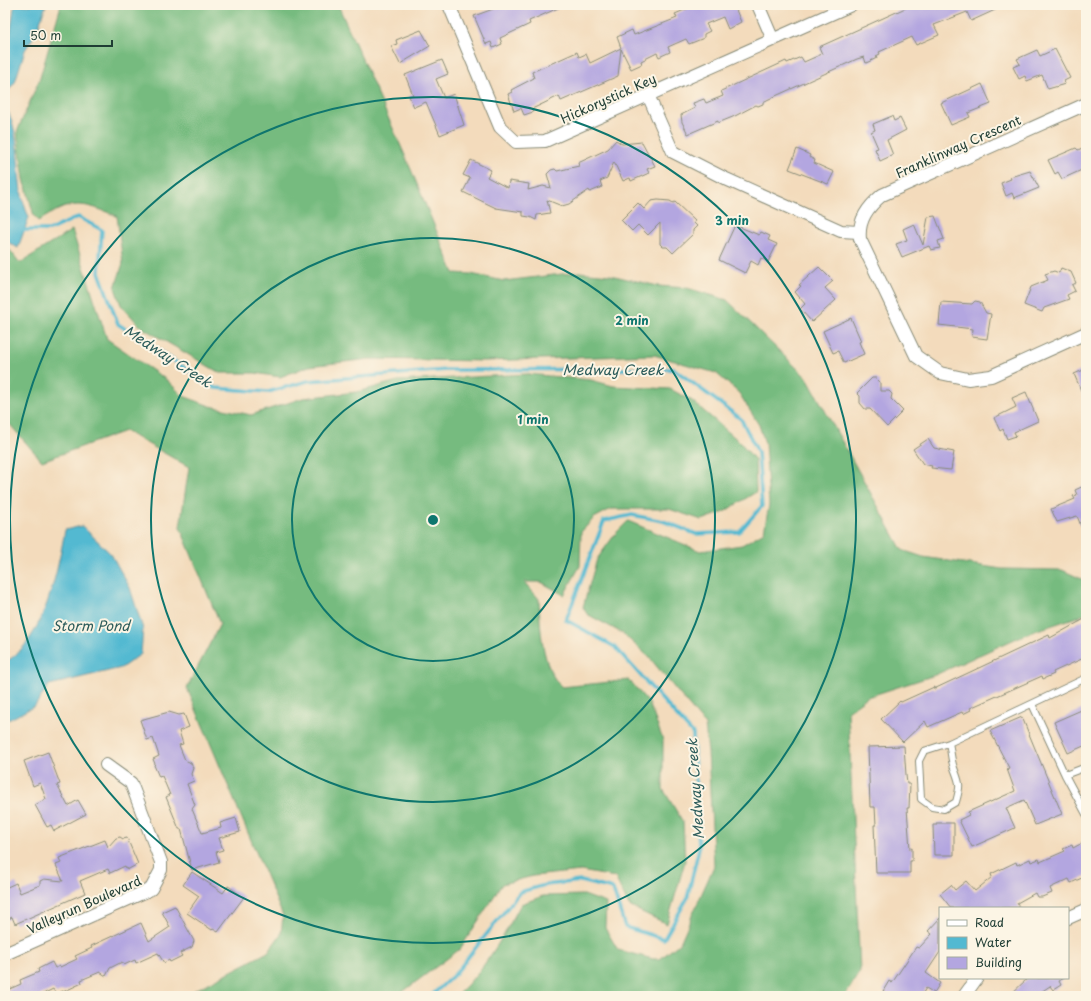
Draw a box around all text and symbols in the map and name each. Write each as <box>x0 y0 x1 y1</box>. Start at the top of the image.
scale bar <box>24 22 112 48</box>
text: 50 m <box>30 26 61 44</box>
street label: Hickorystick Key <box>557 68 659 128</box>
street label: Franklinway Crescent <box>892 110 1024 182</box>
text: 3 min <box>715 211 749 229</box>
text: 2 min <box>615 311 649 329</box>
water label: Medway Creek <box>120 320 217 393</box>
water label: Medway Creek <box>563 359 665 380</box>
text: 1 min <box>517 410 549 428</box>
centre of rings <box>426 513 440 527</box>
water label: Storm Pond <box>52 615 132 636</box>
water label: Medway Creek <box>681 737 709 840</box>
street label: Valleyrun Boulevard <box>24 870 144 938</box>
legend <box>939 907 1069 979</box>
text: Road <box>975 913 1004 931</box>
text: Water <box>975 933 1012 951</box>
text: Building <box>975 953 1022 971</box>

